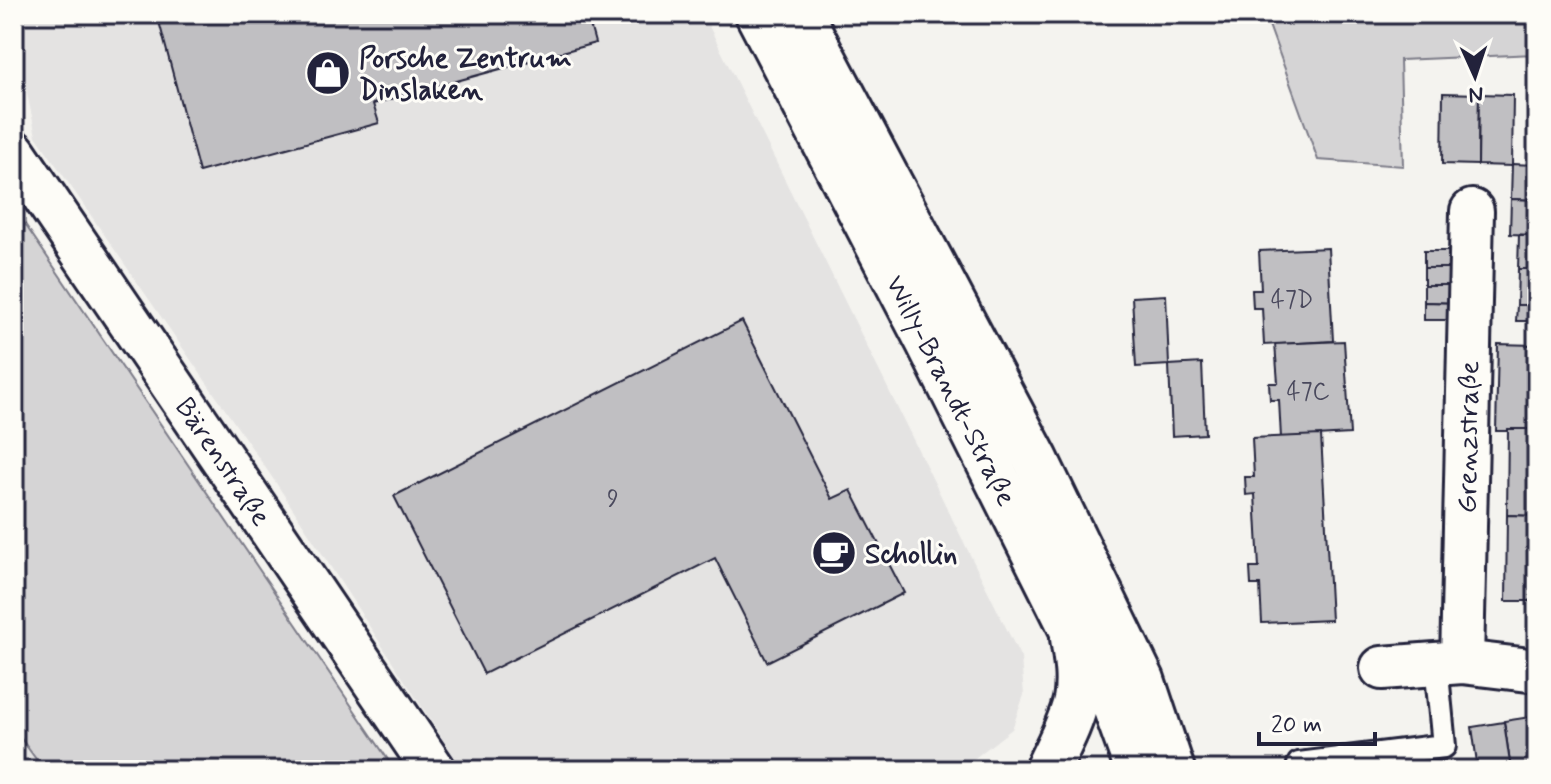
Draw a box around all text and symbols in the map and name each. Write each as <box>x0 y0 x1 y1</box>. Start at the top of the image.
north arrow <box>1435 36 1515 116</box>
place label: Porsche Zentrum Dinslaken <box>359 41 572 110</box>
shop icon: Porsche Zentrum Dinslaken <box>304 49 352 97</box>
text: N <box>1468 80 1484 108</box>
street label: Willy-Brandt-Straße <box>876 270 1024 513</box>
house number: 47D <box>1271 285 1313 316</box>
street label: Grenzstraße <box>1450 360 1489 514</box>
house number: 47C <box>1286 377 1330 408</box>
street label: Bärenstraße <box>165 391 278 534</box>
house number: 9 <box>607 484 619 515</box>
cafe icon: Schollin <box>810 529 858 577</box>
place label: Schollin <box>865 537 957 574</box>
scale bar <box>1259 696 1375 746</box>
text: 20 m <box>1271 710 1322 741</box>

